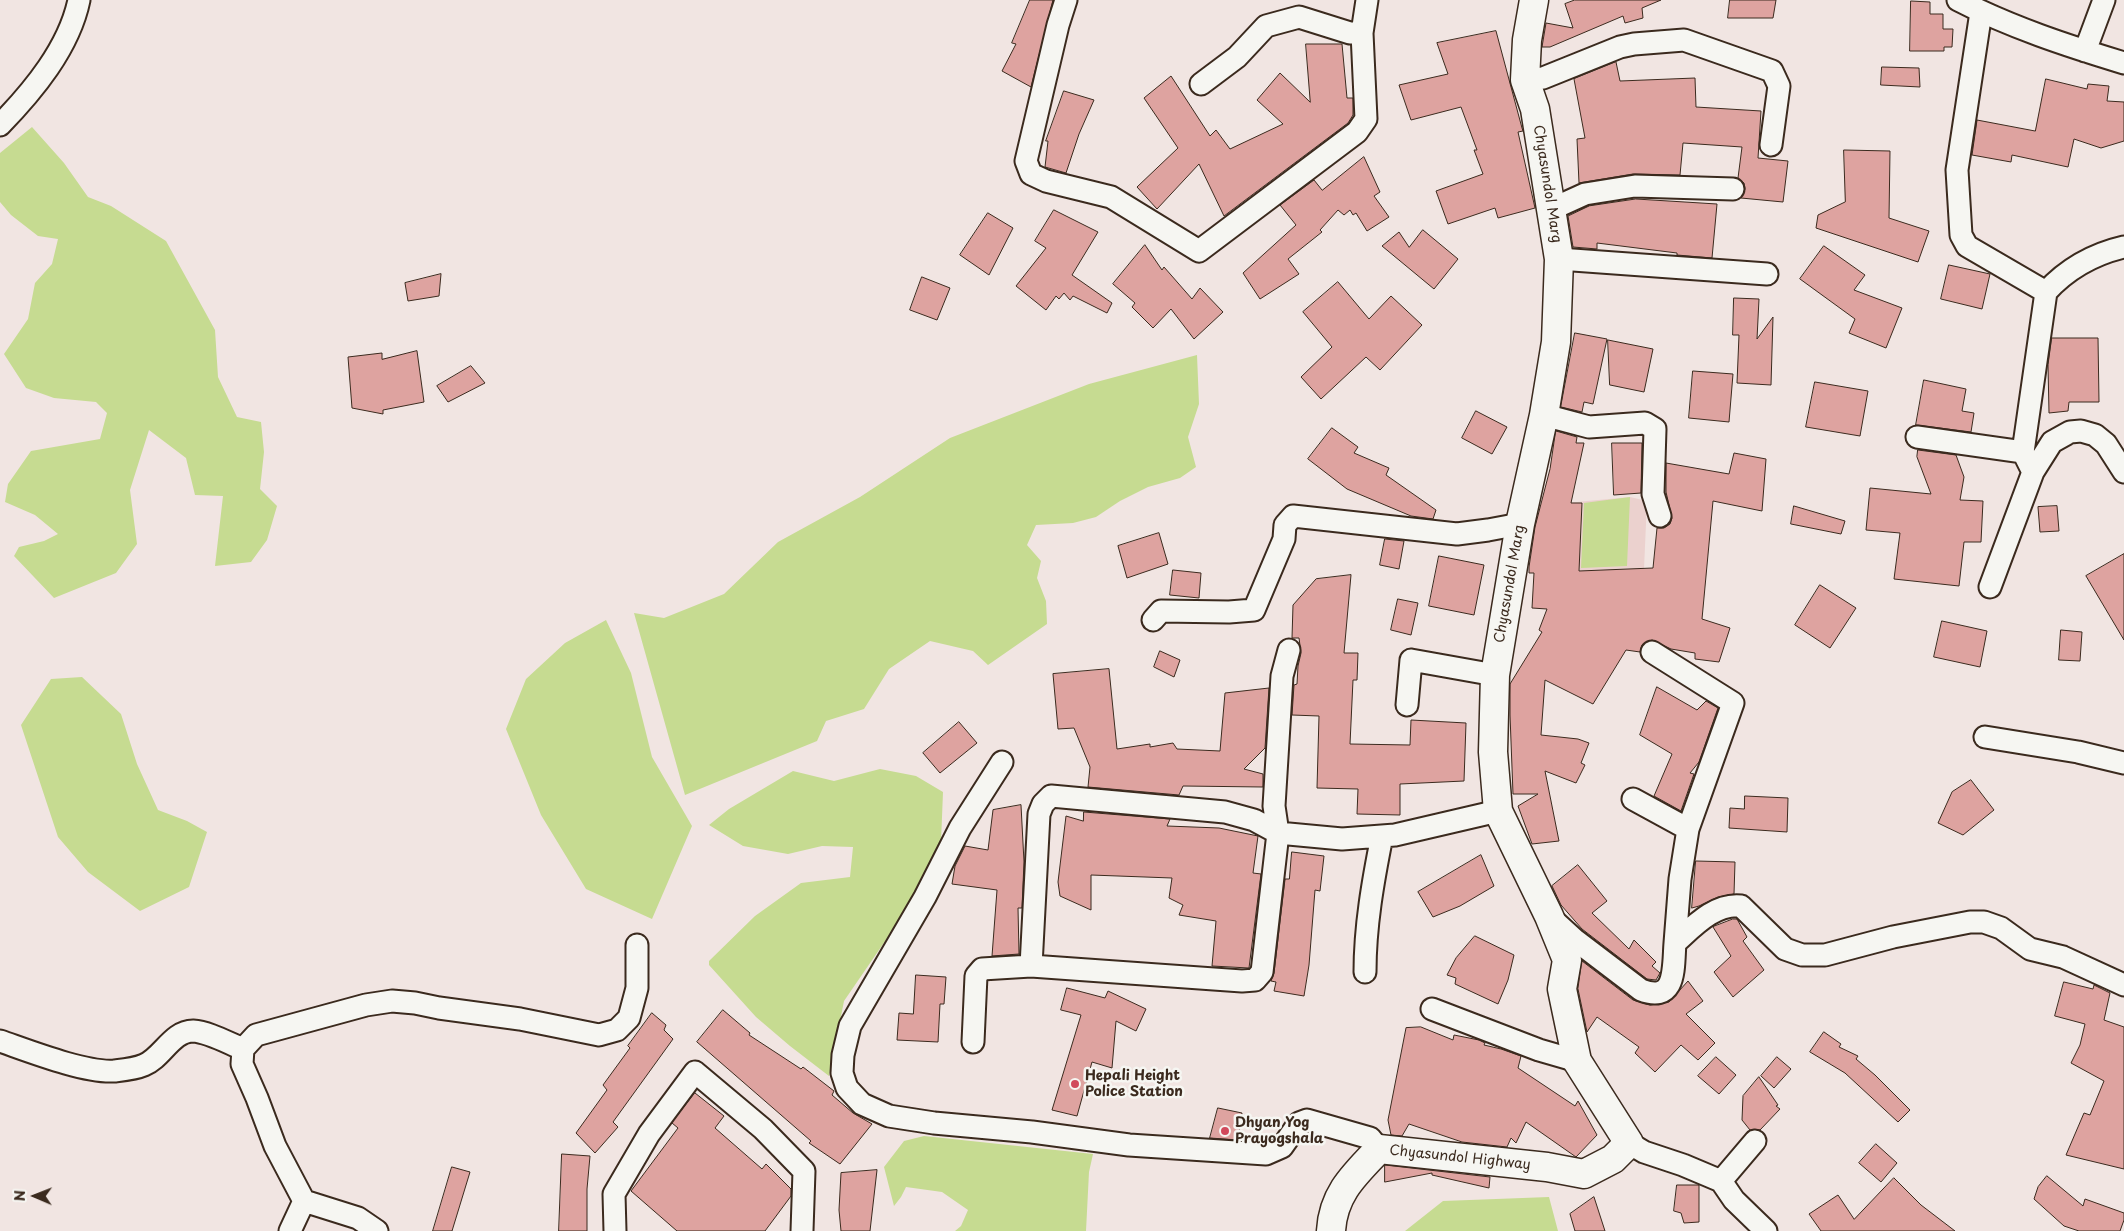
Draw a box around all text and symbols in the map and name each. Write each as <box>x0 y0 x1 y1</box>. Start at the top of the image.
street label: Chyasundol Marg <box>1529 124 1565 244</box>
street label: Chyasundol Marg <box>1491 524 1529 644</box>
place label: Hepali Height Police Station <box>1085 1068 1183 1100</box>
marker: Hepali Height Police Station <box>1069 1078 1081 1090</box>
place label: Dhyan Yog Prayogshala <box>1235 1115 1324 1148</box>
marker: Dhyan Yog Prayogshala <box>1219 1125 1231 1137</box>
street label: Chyasundol Highway <box>1389 1142 1531 1174</box>
north arrow <box>10 1171 60 1221</box>
text: N <box>9 1190 30 1201</box>

